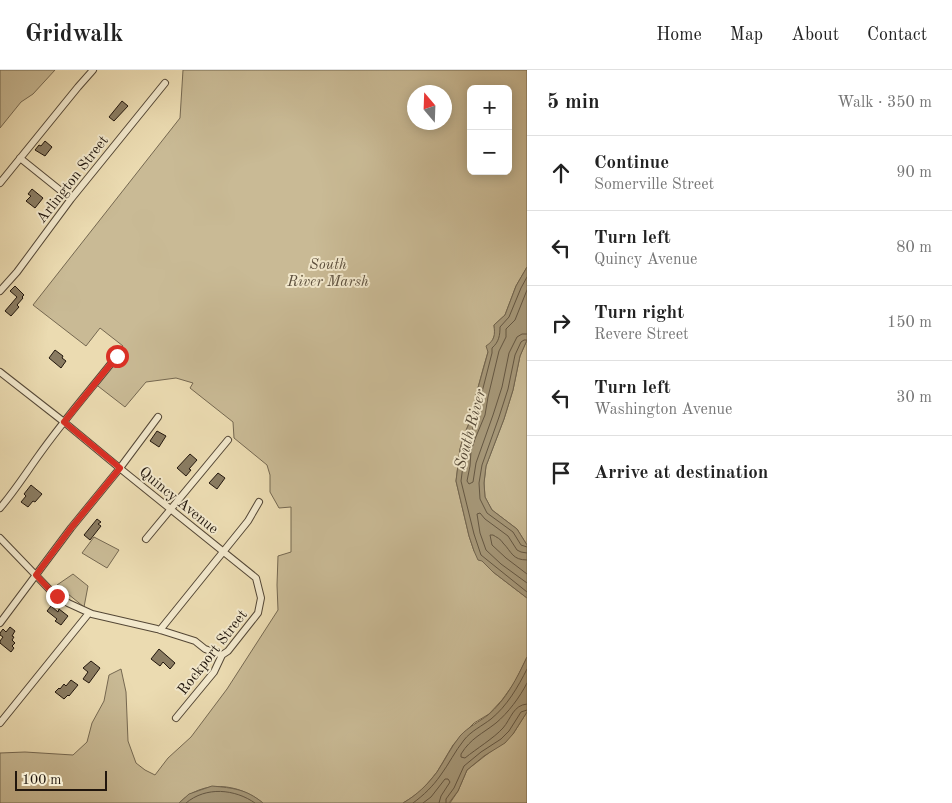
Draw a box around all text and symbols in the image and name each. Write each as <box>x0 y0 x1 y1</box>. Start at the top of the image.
text: Gridwalk <box>25 23 123 47</box>
text: Home <box>656 26 702 44</box>
text: Map <box>730 26 763 44</box>
text: About <box>791 26 839 44</box>
text: Contact <box>867 26 927 44</box>
north arrow <box>407 85 452 130</box>
map controls <box>467 85 512 175</box>
button: + <box>467 85 512 130</box>
text: 5 min <box>547 92 600 113</box>
text: Walk · 350 m <box>837 95 932 111</box>
button: − <box>467 130 512 175</box>
street label: Arlington Street <box>34 133 112 227</box>
text: Continue <box>594 154 669 173</box>
icon: ahead <box>547 159 575 187</box>
text: 90 m <box>896 165 932 181</box>
text: Somerville Street <box>594 177 714 193</box>
text: Turn left <box>594 229 671 248</box>
icon: left <box>547 234 575 262</box>
text: 80 m <box>896 240 932 256</box>
text: Quincy Avenue <box>594 252 697 268</box>
park label: South River Marsh <box>286 258 369 290</box>
text: Turn right <box>594 304 684 323</box>
icon: right <box>547 309 575 337</box>
text: 150 m <box>887 315 932 331</box>
text: Revere Street <box>594 327 689 343</box>
route start <box>106 345 129 368</box>
text: Turn left <box>594 379 671 398</box>
icon: left <box>547 384 575 412</box>
water label: South River <box>453 387 490 471</box>
text: 30 m <box>896 390 932 406</box>
text: Washington Avenue <box>594 402 732 418</box>
icon: arrive <box>547 459 575 487</box>
text: Arrive at destination <box>594 464 768 483</box>
street label: Quincy Avenue <box>136 465 221 538</box>
route end <box>46 585 69 608</box>
street label: Rockport Street <box>176 608 251 698</box>
scale bar <box>15 768 108 791</box>
text: 100 m <box>22 773 61 787</box>

